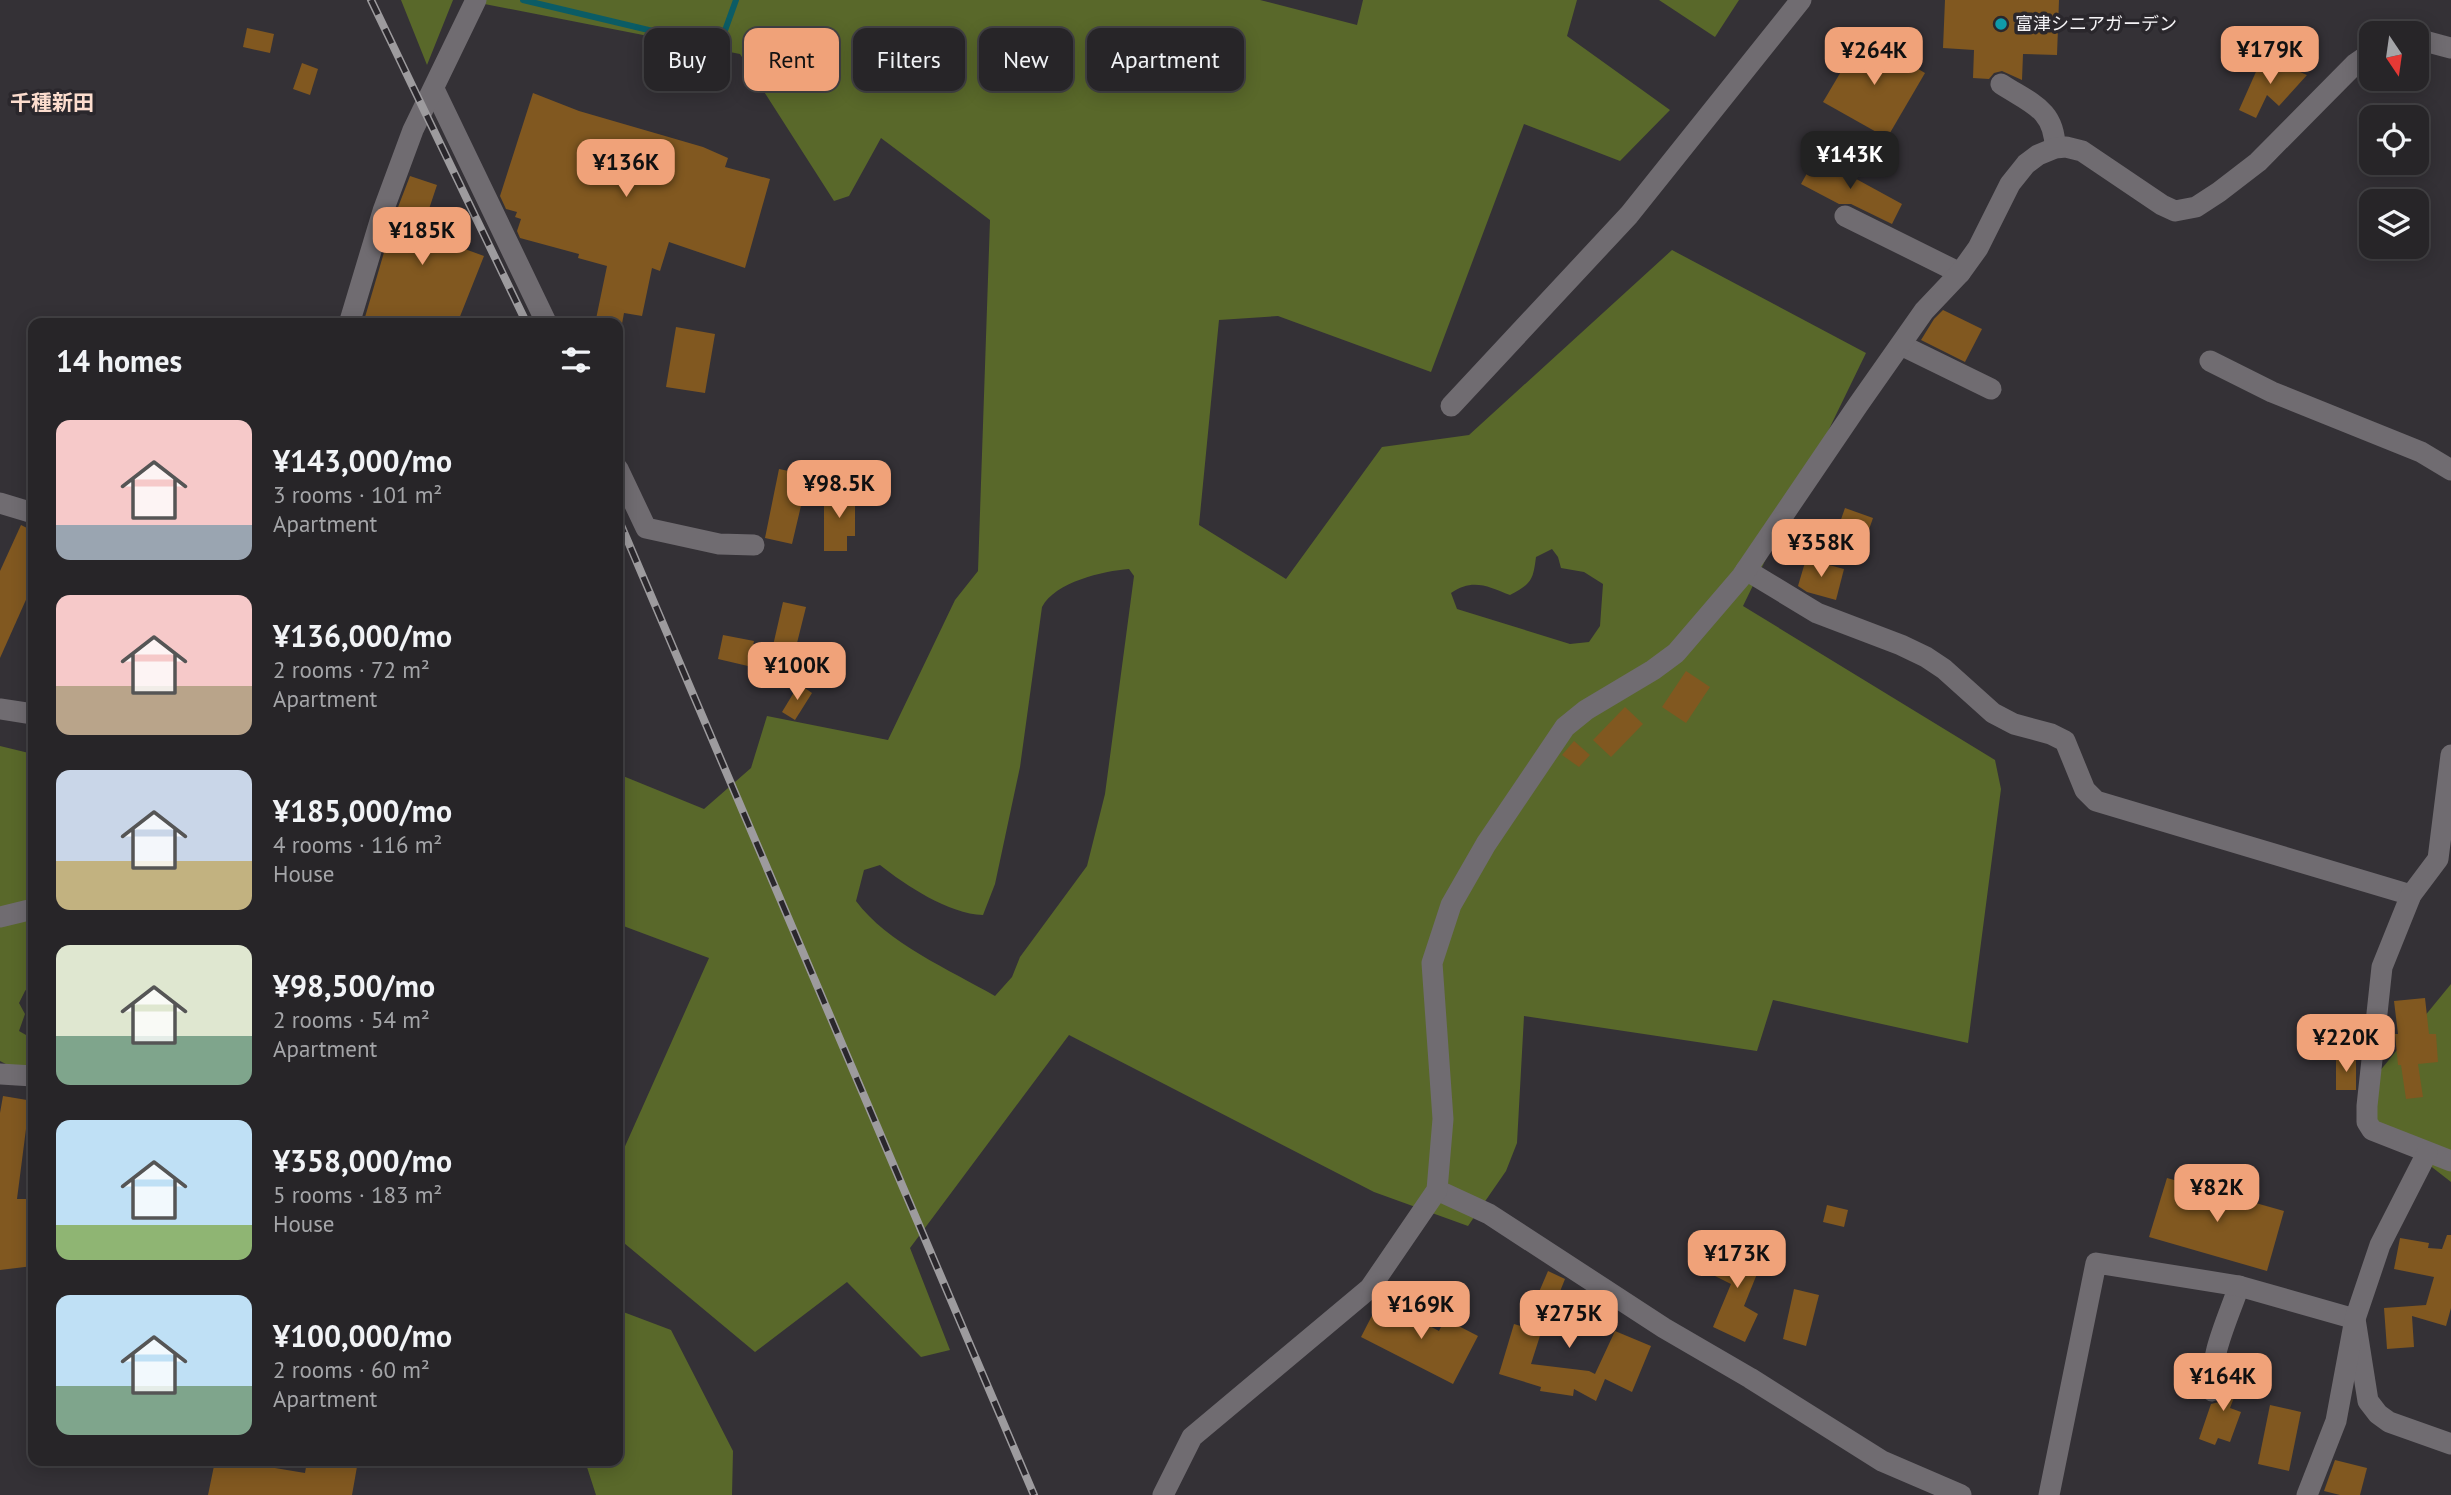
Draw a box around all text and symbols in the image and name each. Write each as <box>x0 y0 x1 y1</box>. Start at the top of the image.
place label: 富津シニアガーデン <box>2015 12 2177 35</box>
marker: 富津シニアガーデン <box>1993 16 2009 32</box>
north arrow <box>2359 21 2429 91</box>
map controls <box>2359 21 2429 259</box>
pin: ¥179K <box>2221 27 2319 86</box>
chip: Buy <box>644 28 730 91</box>
chip: Rent <box>744 28 839 91</box>
chip: Filters <box>853 28 965 91</box>
chip: New <box>979 28 1073 91</box>
chip: Apartment <box>1087 28 1244 91</box>
pin: ¥264K <box>1825 28 1923 87</box>
text: ¥179K <box>2237 34 2303 63</box>
text: ¥264K <box>1841 35 1907 64</box>
district label: 千種新田 <box>10 89 94 116</box>
button: locate <box>2359 105 2429 175</box>
pin: ¥143K <box>1801 132 1899 191</box>
text: ¥143K <box>1817 139 1883 168</box>
pin: ¥136K <box>577 140 675 199</box>
text: ¥136K <box>593 147 659 176</box>
button: layers <box>2359 189 2429 259</box>
pin: ¥185K <box>373 208 471 267</box>
text: ¥185K <box>389 215 455 244</box>
text: 14 homes <box>56 341 182 380</box>
icon: filters <box>557 341 595 379</box>
text: ¥143,000/mo <box>273 441 452 480</box>
icon: home <box>112 448 196 532</box>
pin: ¥98.5K <box>782 461 896 520</box>
text: ¥98.5K <box>803 468 875 497</box>
text: 3 rooms · 101 m² <box>273 480 442 509</box>
text: Apartment <box>273 509 377 538</box>
pin: ¥358K <box>1772 520 1870 579</box>
text: ¥358K <box>1788 527 1854 556</box>
text: ¥136,000/mo <box>273 616 452 655</box>
icon: home <box>112 623 196 707</box>
pin: ¥100K <box>748 642 846 702</box>
text: ¥100K <box>764 650 830 679</box>
text: 2 rooms · 72 m² <box>273 655 430 684</box>
text: Apartment <box>273 684 377 713</box>
text: ¥185,000/mo <box>273 791 452 830</box>
icon: home <box>112 798 196 882</box>
text: 4 rooms · 116 m² <box>273 830 442 859</box>
text: House <box>273 859 335 888</box>
text: ¥98,500/mo <box>273 966 435 1005</box>
icon: home <box>112 973 196 1057</box>
text: 2 rooms · 54 m² <box>273 1005 430 1034</box>
pin: ¥220K <box>2297 1014 2395 1074</box>
text: ¥220K <box>2313 1022 2379 1051</box>
text: Apartment <box>273 1034 377 1063</box>
text: ¥358,000/mo <box>273 1141 452 1180</box>
icon: home <box>112 1148 196 1232</box>
pin: ¥82K <box>2176 1164 2258 1224</box>
text: ¥82K <box>2190 1172 2244 1201</box>
text: 5 rooms · 183 m² <box>273 1180 442 1209</box>
text: House <box>273 1209 335 1238</box>
pin: ¥173K <box>1688 1230 1786 1290</box>
text: ¥173K <box>1704 1238 1770 1267</box>
pin: ¥169K <box>1372 1282 1470 1341</box>
text: ¥169K <box>1388 1289 1454 1318</box>
pin: ¥275K <box>1520 1290 1618 1350</box>
text: ¥275K <box>1536 1298 1602 1327</box>
text: ¥100,000/mo <box>273 1316 452 1355</box>
icon: home <box>112 1323 196 1407</box>
pin: ¥164K <box>2174 1354 2272 1413</box>
text: 2 rooms · 60 m² <box>273 1355 430 1384</box>
text: ¥164K <box>2190 1361 2256 1390</box>
text: Apartment <box>273 1384 377 1413</box>

